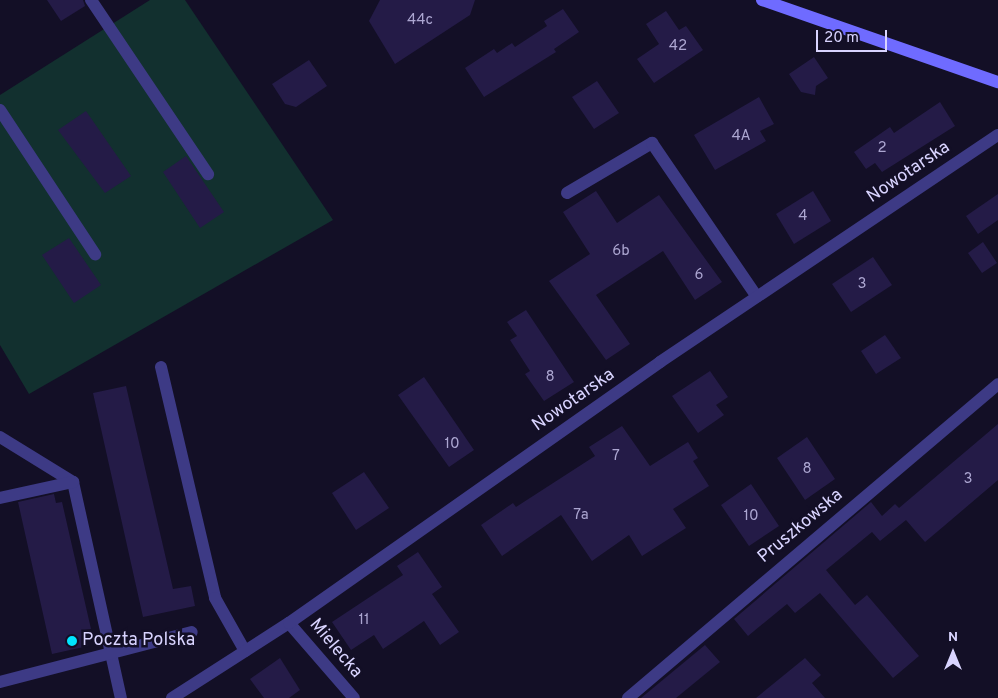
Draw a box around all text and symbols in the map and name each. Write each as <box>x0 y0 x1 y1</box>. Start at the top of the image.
house number: 44c <box>407 12 433 30</box>
scale bar <box>818 20 889 52</box>
text: 20 m <box>824 29 859 48</box>
house number: 42 <box>669 38 687 56</box>
house number: 4A <box>731 128 751 146</box>
street label: Nowotarska <box>863 137 955 209</box>
house number: 2 <box>877 140 887 158</box>
house number: 4 <box>798 208 808 226</box>
house number: 6b <box>612 243 630 261</box>
house number: 6 <box>695 267 703 285</box>
house number: 3 <box>857 276 867 294</box>
street label: Nowotarska <box>529 365 619 437</box>
house number: 8 <box>545 369 555 387</box>
house number: 10 <box>444 436 460 454</box>
house number: 7 <box>612 448 620 466</box>
house number: 8 <box>802 461 812 479</box>
house number: 3 <box>963 471 973 489</box>
street label: Pruszkowska <box>754 485 848 569</box>
house number: 7a <box>573 507 589 525</box>
house number: 10 <box>743 508 759 526</box>
house number: 11 <box>358 612 370 630</box>
street label: Mielecka <box>304 615 366 683</box>
north arrow <box>928 628 978 678</box>
text: N <box>948 629 958 646</box>
place label: Poczta Polska <box>82 630 195 652</box>
marker: Poczta Polska <box>66 635 78 647</box>

